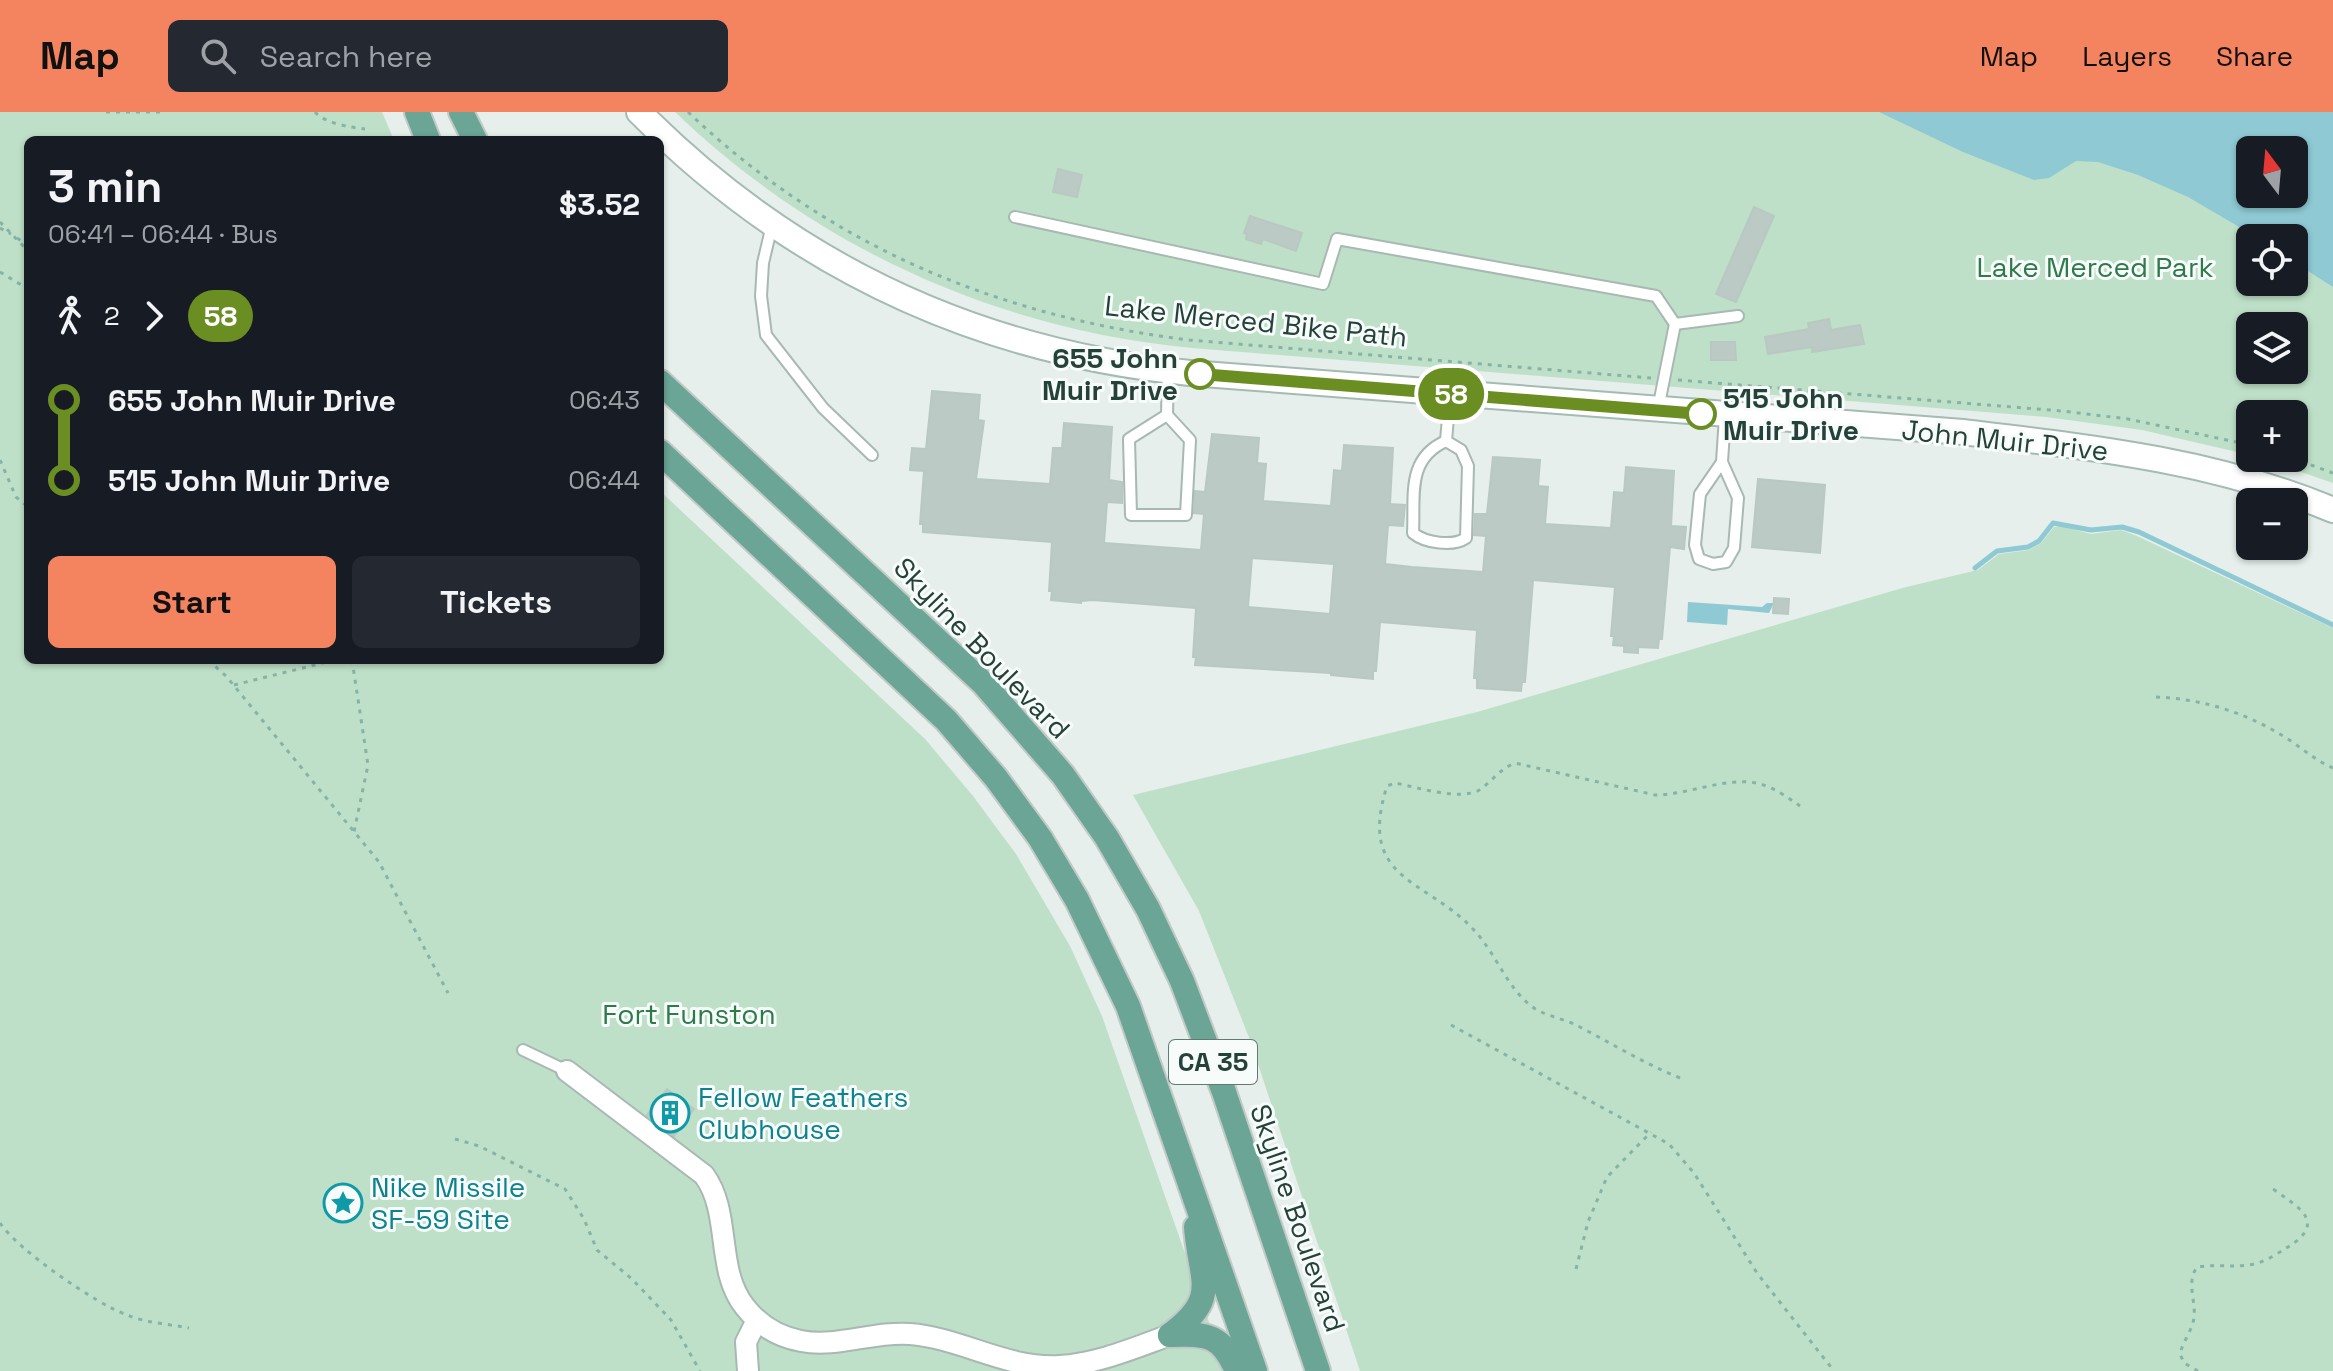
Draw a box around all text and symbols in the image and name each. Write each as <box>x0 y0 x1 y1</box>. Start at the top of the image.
search box <box>168 20 728 92</box>
text: Map <box>40 32 120 80</box>
icon: search <box>196 34 240 78</box>
text: Search here <box>260 37 433 76</box>
text: Map <box>1980 38 2038 74</box>
text: Layers <box>2082 38 2172 74</box>
text: Share <box>2216 38 2293 74</box>
north arrow <box>2236 136 2308 208</box>
map controls <box>2236 136 2308 560</box>
text: 3 min <box>48 159 162 215</box>
text: $3.52 <box>559 185 640 224</box>
text: 06:41 – 06:44 · Bus <box>48 217 278 251</box>
button: locate <box>2236 224 2308 296</box>
park label: Lake Merced Park <box>1976 249 2214 285</box>
street label: Lake Merced Bike Path <box>1103 287 1409 355</box>
icon: walk <box>48 294 92 338</box>
icon: forward <box>132 294 176 338</box>
text: 58 <box>204 298 237 334</box>
text: 2 <box>104 299 120 333</box>
button: layers <box>2236 312 2308 384</box>
place label: 655 John Muir Drive <box>1042 340 1178 408</box>
marker: 655 John Muir Drive <box>1185 359 1215 389</box>
line badge: 58 <box>1415 368 1487 420</box>
text: 58 <box>1434 376 1468 412</box>
place label: 515 John Muir Drive <box>1723 380 1859 448</box>
text: 655 John Muir Drive <box>108 381 396 420</box>
text: 06:43 <box>569 383 640 417</box>
marker: 515 John Muir Drive <box>1686 399 1716 429</box>
button: + <box>2236 400 2308 472</box>
street label: John Muir Drive <box>1900 411 2110 469</box>
text: 515 John Muir Drive <box>108 461 390 500</box>
text: 06:44 <box>568 463 640 497</box>
button: − <box>2236 488 2308 560</box>
street label: Skyline Boulevard <box>886 550 1078 746</box>
button: Start <box>48 556 336 648</box>
button: Tickets <box>352 556 640 648</box>
park label: Fort Funston <box>602 996 776 1032</box>
road number: CA 35 <box>1169 1040 1257 1084</box>
place label: Fellow Feathers Clubhouse <box>698 1079 908 1147</box>
building icon: Fellow Feathers Clubhouse <box>649 1092 691 1134</box>
street label: Skyline Boulevard <box>1242 1099 1354 1337</box>
place label: Nike Missile SF-59 Site <box>371 1169 525 1237</box>
place icon: Nike Missile SF-59 Site <box>322 1182 364 1224</box>

